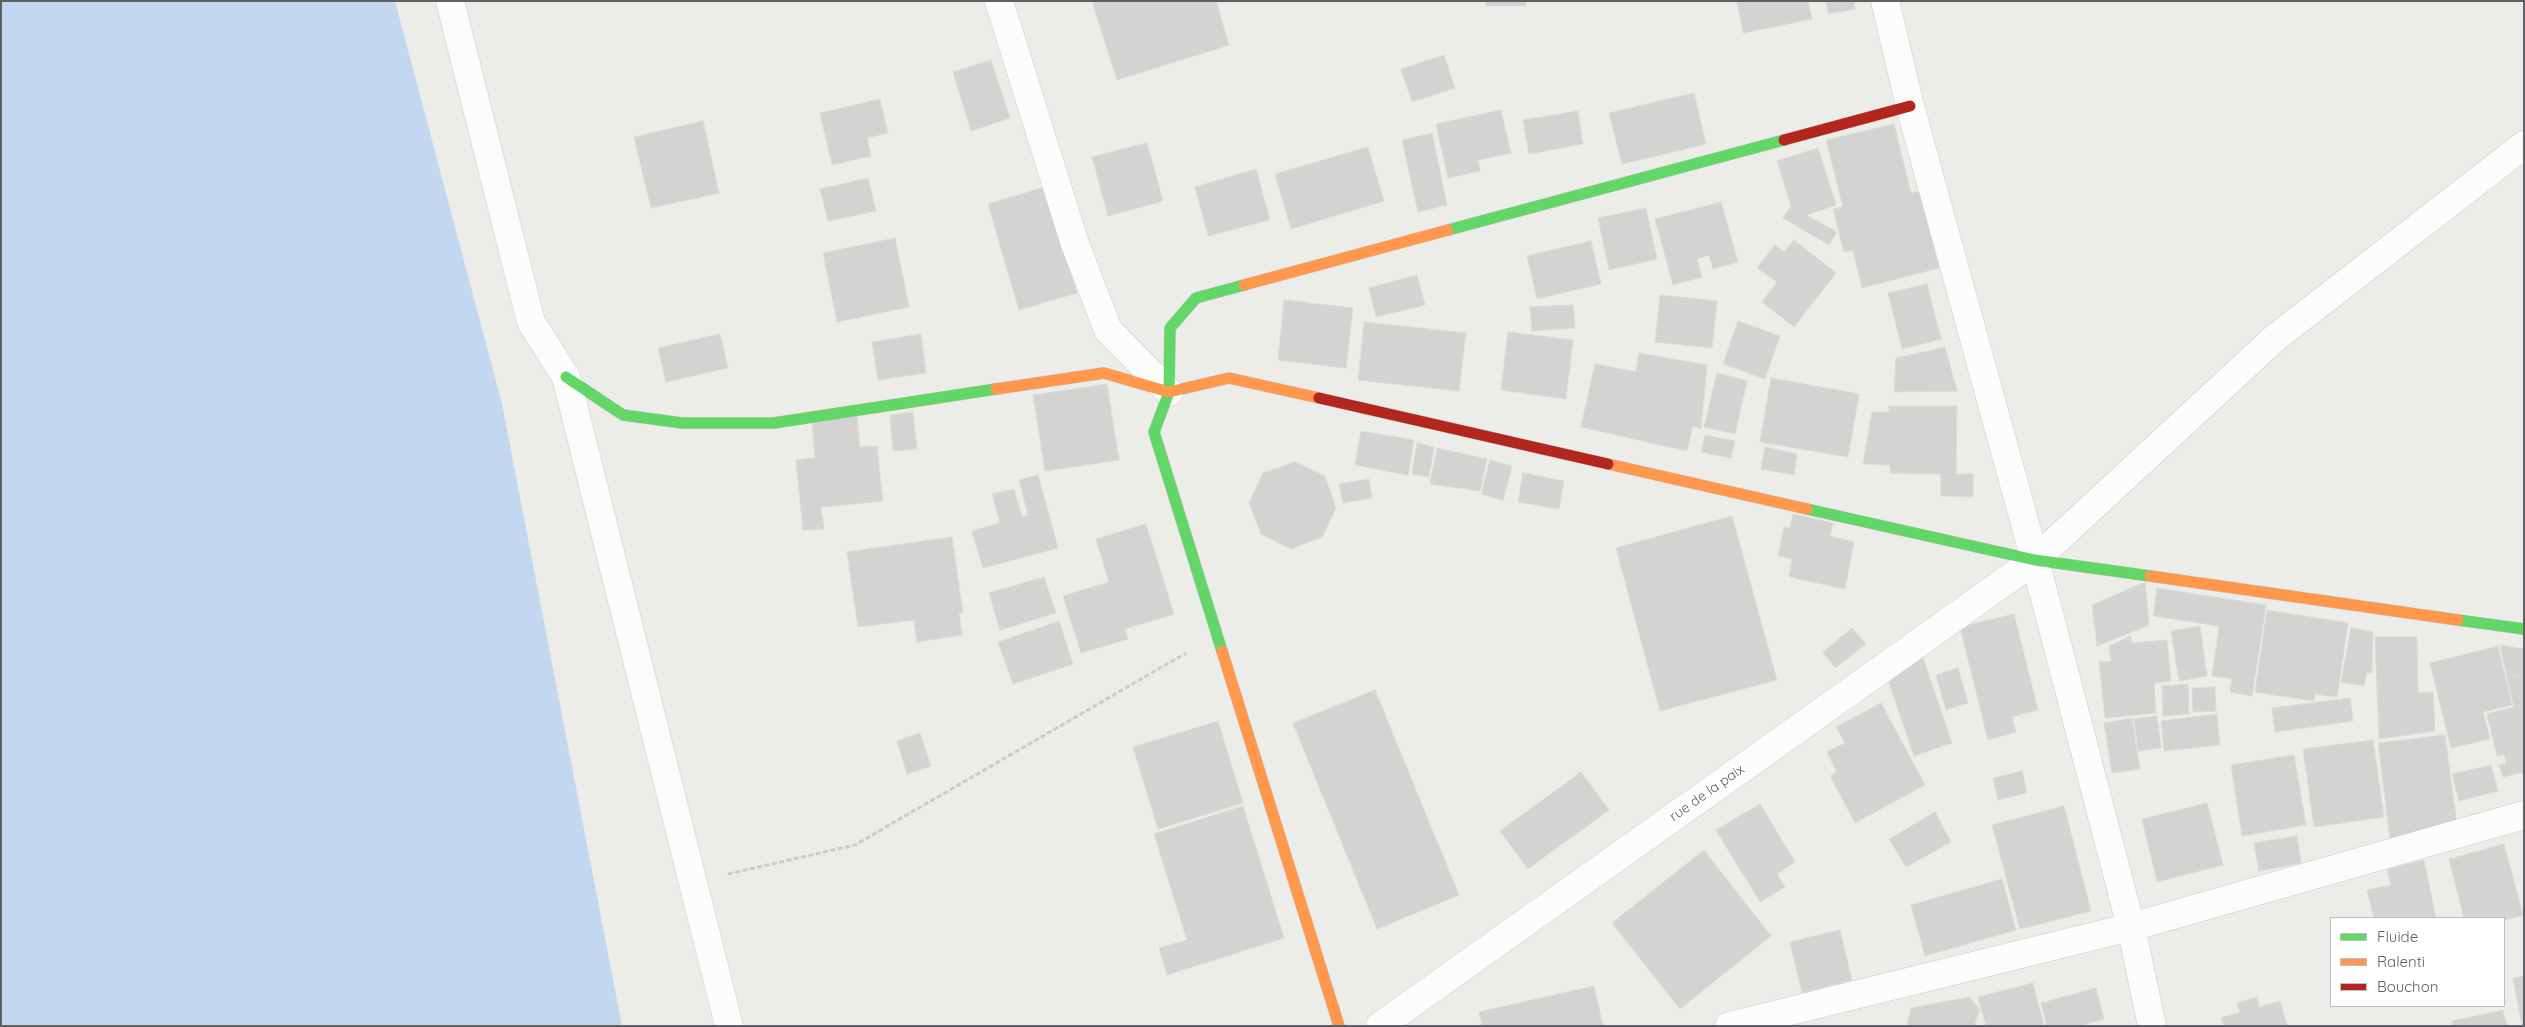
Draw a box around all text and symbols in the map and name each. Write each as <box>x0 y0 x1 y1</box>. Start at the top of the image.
street label: rue de la paix <box>1666 761 1748 825</box>
legend <box>2330 917 2505 1007</box>
text: Fluide <box>2377 927 2418 946</box>
text: Ralenti <box>2377 952 2425 971</box>
text: Bouchon <box>2377 977 2438 996</box>

